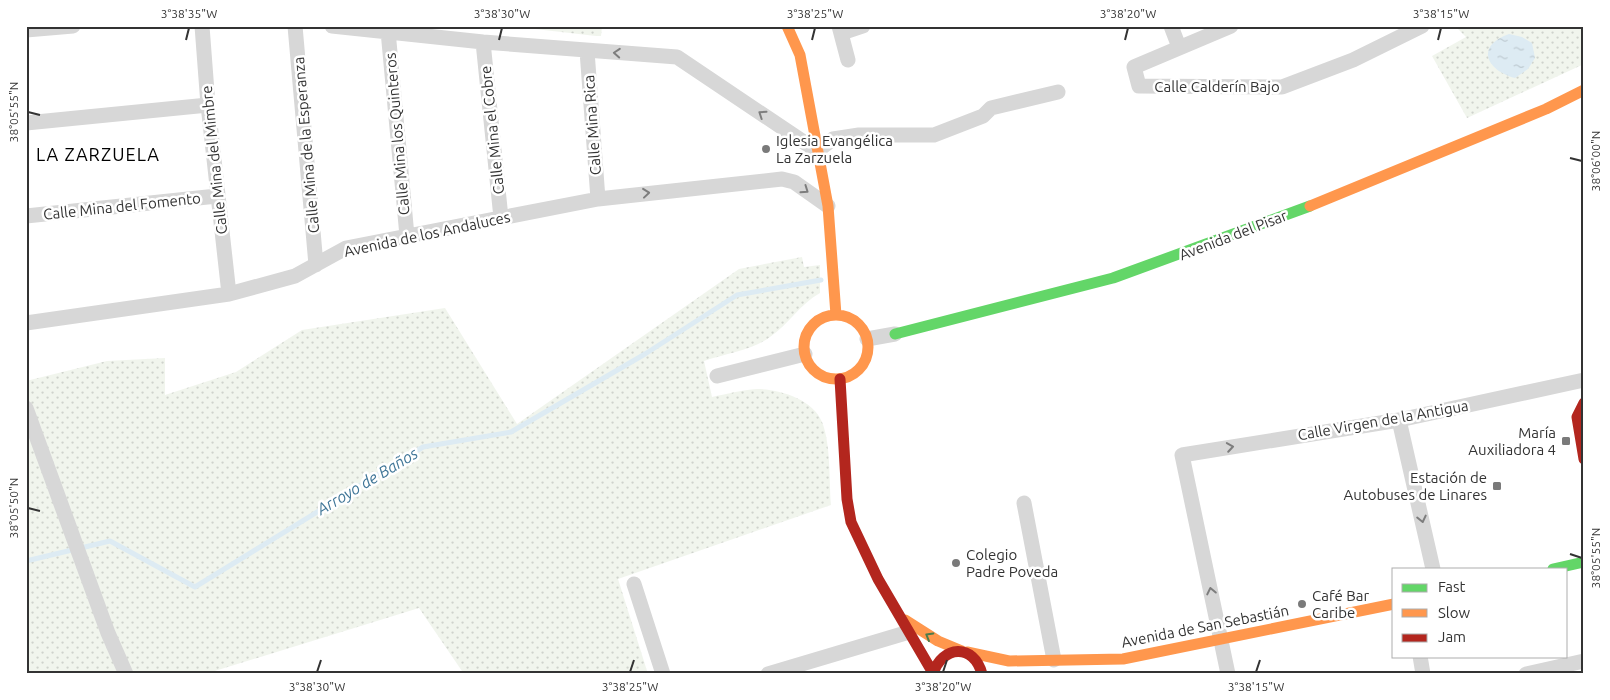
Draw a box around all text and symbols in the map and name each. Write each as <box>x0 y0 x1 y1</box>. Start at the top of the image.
text: 3°38'35"W <box>161 7 217 20</box>
text: 3°38'30"W <box>474 7 530 20</box>
text: 3°38'25"W <box>787 7 843 20</box>
text: 3°38'20"W <box>1100 7 1156 20</box>
text: 3°38'15"W <box>1413 7 1469 20</box>
one-way arrow <box>613 47 621 58</box>
street label: Calle Mina los Quinteros <box>381 52 413 216</box>
street label: Calle Mina de la Esperanza <box>290 56 322 234</box>
street label: Calle Mina el Cobre <box>477 65 507 195</box>
street label: Calle Mina Rica <box>580 74 604 176</box>
street label: Calle Calderín Bajo <box>1154 78 1280 95</box>
text: 38°05'55"N <box>7 82 20 142</box>
street label: Calle Mina del Mimbre <box>198 85 230 235</box>
one-way arrow <box>759 111 768 120</box>
text: 38°06'00"N <box>1589 131 1602 191</box>
place label: Iglesia Evangélica La Zarzuela <box>776 132 893 166</box>
marker: Iglesia Evangélica La Zarzuela <box>760 143 772 155</box>
district label: LA ZARZUELA <box>36 144 160 164</box>
one-way arrow <box>799 184 809 193</box>
one-way arrow <box>642 188 650 199</box>
street label: Calle Mina del Fomento <box>42 189 202 223</box>
street label: Avenida del Pisar <box>1177 206 1290 263</box>
street label: Avenida de los Andaluces <box>342 208 512 260</box>
street label: Calle Virgen de la Antigua <box>1296 397 1470 443</box>
place label: María Auxiliadora 4 <box>1468 424 1556 458</box>
marker: María Auxiliadora 4 <box>1560 435 1572 447</box>
one-way arrow <box>1226 443 1234 453</box>
water label: Arroyo de Baños <box>312 444 421 519</box>
place label: Estación de Autobuses de Linares <box>1343 469 1487 503</box>
text: 38°05'50"N <box>7 478 20 538</box>
marker: Estación de Autobuses de Linares <box>1491 480 1503 492</box>
one-way arrow <box>1416 514 1426 523</box>
text: 38°05'55"N <box>1589 528 1602 588</box>
place label: Colegio Padre Poveda <box>966 546 1058 580</box>
marker: Colegio Padre Poveda <box>950 557 962 569</box>
legend <box>1392 568 1568 658</box>
text: Fast <box>1438 578 1466 595</box>
one-way arrow <box>1206 587 1216 596</box>
place label: Café Bar Caribe <box>1312 587 1370 621</box>
marker: Café Bar Caribe <box>1296 598 1308 610</box>
street label: Avenida de San Sebastián <box>1120 601 1290 651</box>
text: Slow <box>1438 604 1471 621</box>
text: Jam <box>1438 628 1466 645</box>
one-way arrow <box>925 632 934 642</box>
text: 3°38'30"W <box>289 680 345 693</box>
text: 3°38'25"W <box>602 680 658 693</box>
text: 3°38'20"W <box>915 680 971 693</box>
text: 3°38'15"W <box>1228 680 1284 693</box>

